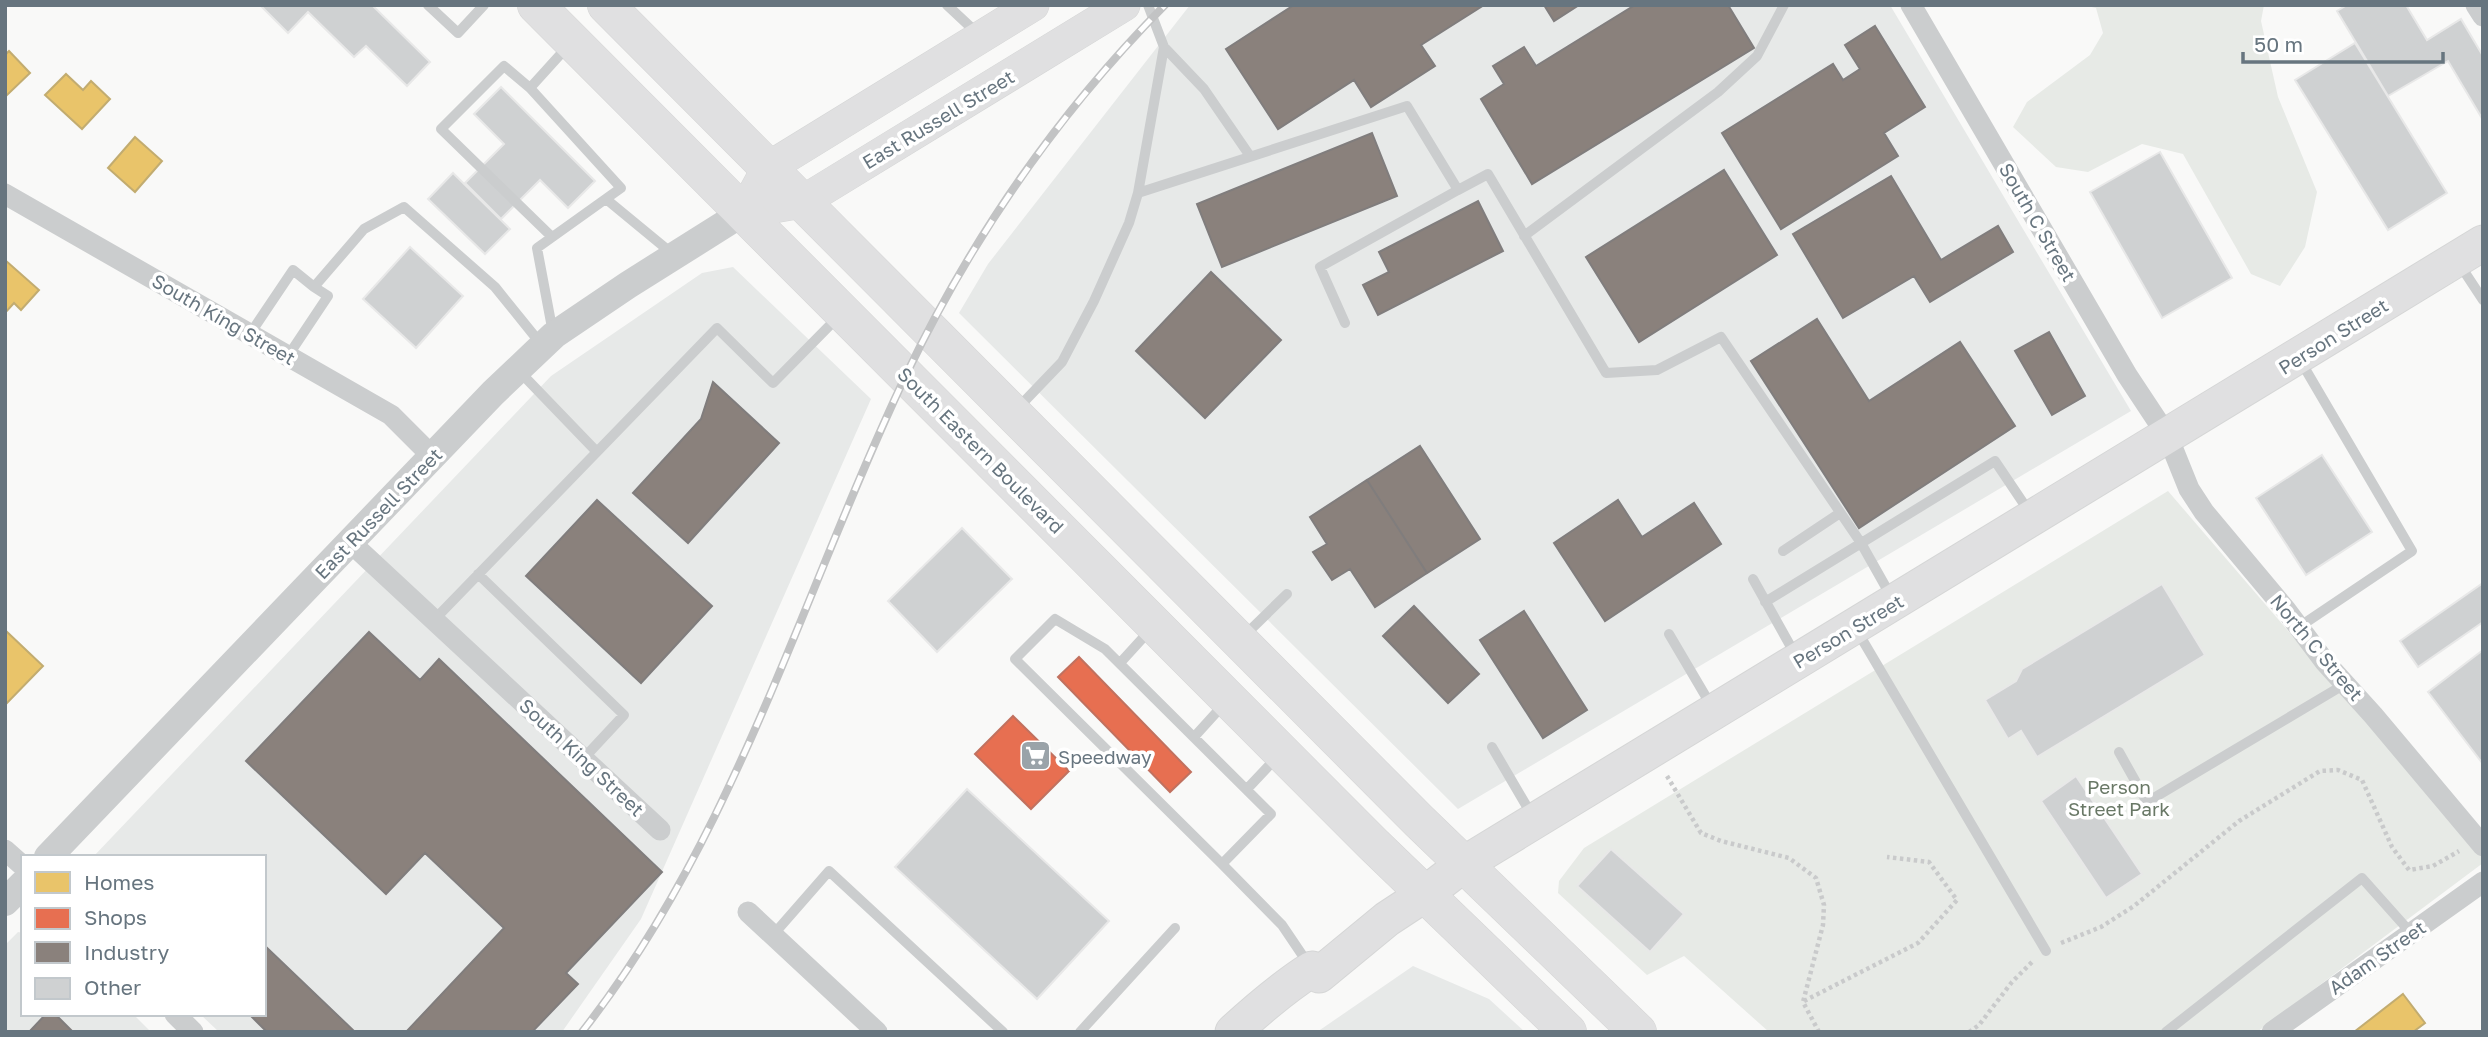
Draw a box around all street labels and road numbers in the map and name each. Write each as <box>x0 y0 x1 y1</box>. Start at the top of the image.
street label: East Russell Street <box>858 65 1018 173</box>
street label: South C Street <box>1995 159 2081 285</box>
street label: South King Street <box>148 269 300 369</box>
street label: Person Street <box>2274 293 2392 379</box>
street label: South Eastern Boulevard <box>893 362 1069 538</box>
street label: East Russell Street <box>310 443 446 583</box>
street label: Person Street <box>1789 589 1907 673</box>
street label: North C Street <box>2266 589 2368 705</box>
street label: South King Street <box>515 693 649 821</box>
street label: Adam Street <box>2324 915 2430 999</box>

